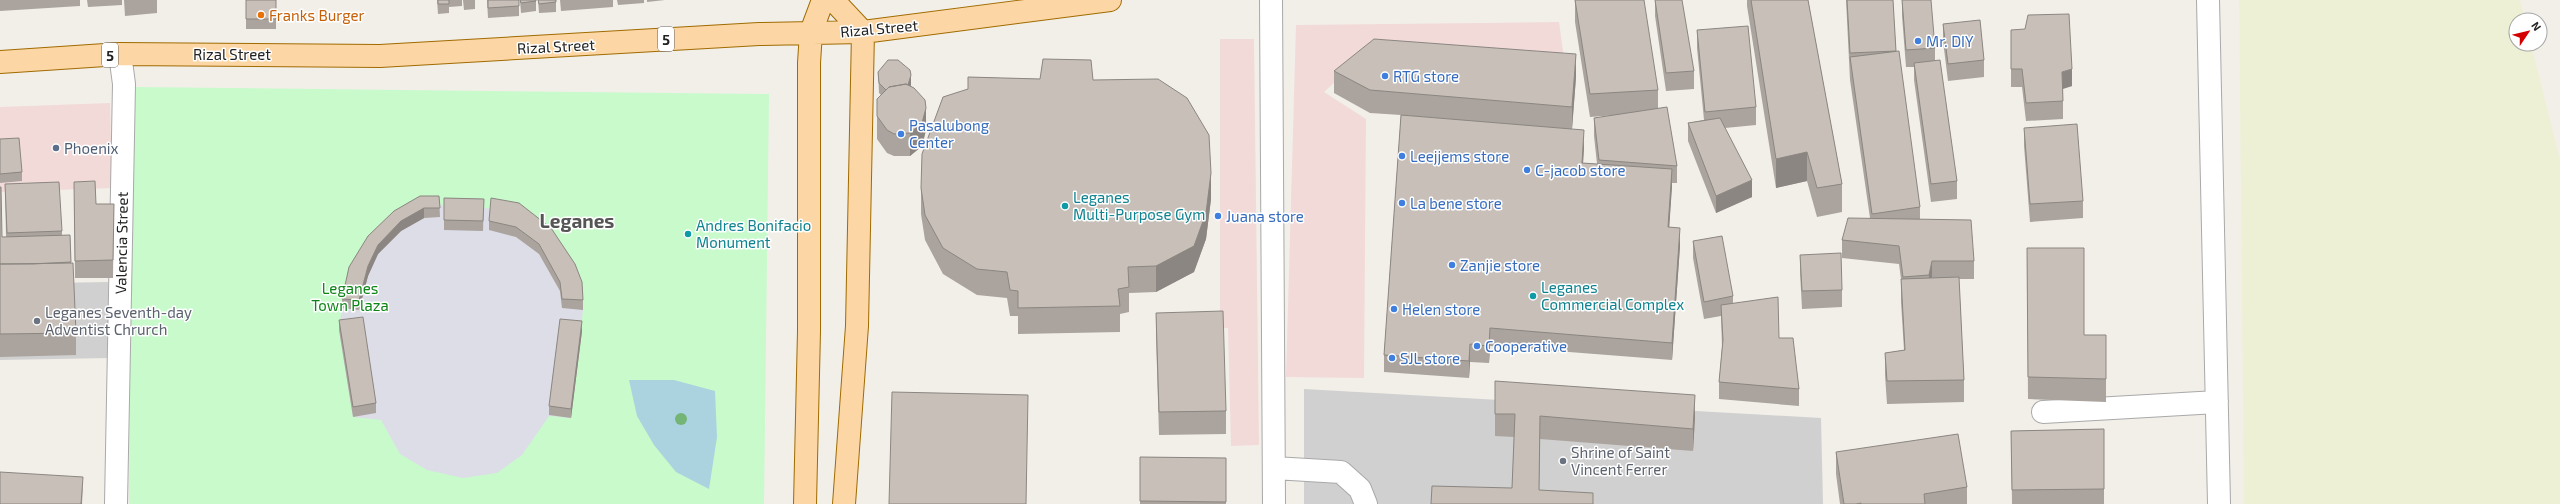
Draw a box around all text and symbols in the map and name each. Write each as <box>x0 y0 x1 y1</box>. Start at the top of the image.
place label: Franks Burger <box>269 6 365 24</box>
marker: Franks Burger <box>256 10 266 20</box>
north arrow <box>2508 12 2548 52</box>
street label: Rizal Street <box>839 16 919 40</box>
text: N <box>2529 19 2544 33</box>
road number: 5 <box>658 27 674 51</box>
place label: Mr. DIY <box>1926 32 1974 50</box>
street label: Rizal Street <box>517 35 596 57</box>
marker: Mr. DIY <box>1913 36 1923 46</box>
road number: 5 <box>102 43 118 67</box>
street label: Rizal Street <box>193 45 271 63</box>
place label: RTG store <box>1393 67 1459 85</box>
marker: RTG store <box>1380 71 1390 81</box>
place label: Pasalubong Center <box>909 116 990 151</box>
marker: Pasalubong Center <box>896 129 906 139</box>
place label: Phoenix <box>64 139 119 157</box>
marker: Phoenix <box>51 143 61 153</box>
place label: Leejjems store <box>1410 147 1509 166</box>
marker: Leejjems store <box>1397 151 1407 161</box>
place label: C-jacob store <box>1535 161 1625 180</box>
marker: C-jacob store <box>1522 165 1532 175</box>
place label: Leganes Multi-Purpose Gym <box>1073 188 1205 223</box>
street label: Valencia Street <box>111 191 131 294</box>
place label: La bene store <box>1410 194 1502 212</box>
marker: La bene store <box>1397 198 1407 208</box>
marker: Leganes Multi-Purpose Gym <box>1060 201 1070 211</box>
place label: Juana store <box>1226 207 1304 225</box>
district label: Leganes <box>540 209 614 232</box>
marker: Juana store <box>1213 211 1223 221</box>
place label: Andres Bonifacio Monument <box>696 216 811 251</box>
marker: Andres Bonifacio Monument <box>683 229 693 239</box>
place label: Zanjie store <box>1460 256 1540 275</box>
marker: Zanjie store <box>1447 260 1457 270</box>
place label: Leganes Commercial Complex <box>1541 278 1684 313</box>
park label: Leganes Town Plaza <box>311 279 389 314</box>
marker: Leganes Commercial Complex <box>1528 291 1538 301</box>
place label: Helen store <box>1402 300 1480 318</box>
place label: Leganes Seventh-day Adventist Chrurch <box>45 303 192 338</box>
marker: Helen store <box>1389 304 1399 314</box>
marker: Leganes Seventh-day Adventist Chrurch <box>32 316 42 326</box>
place label: Cooperative <box>1485 337 1567 355</box>
marker: Cooperative <box>1472 341 1482 351</box>
place label: SJL store <box>1400 349 1460 367</box>
marker: SJL store <box>1387 353 1397 363</box>
place label: Shrine of Saint Vincent Ferrer <box>1571 443 1670 478</box>
marker: Shrine of Saint Vincent Ferrer <box>1558 456 1568 466</box>

